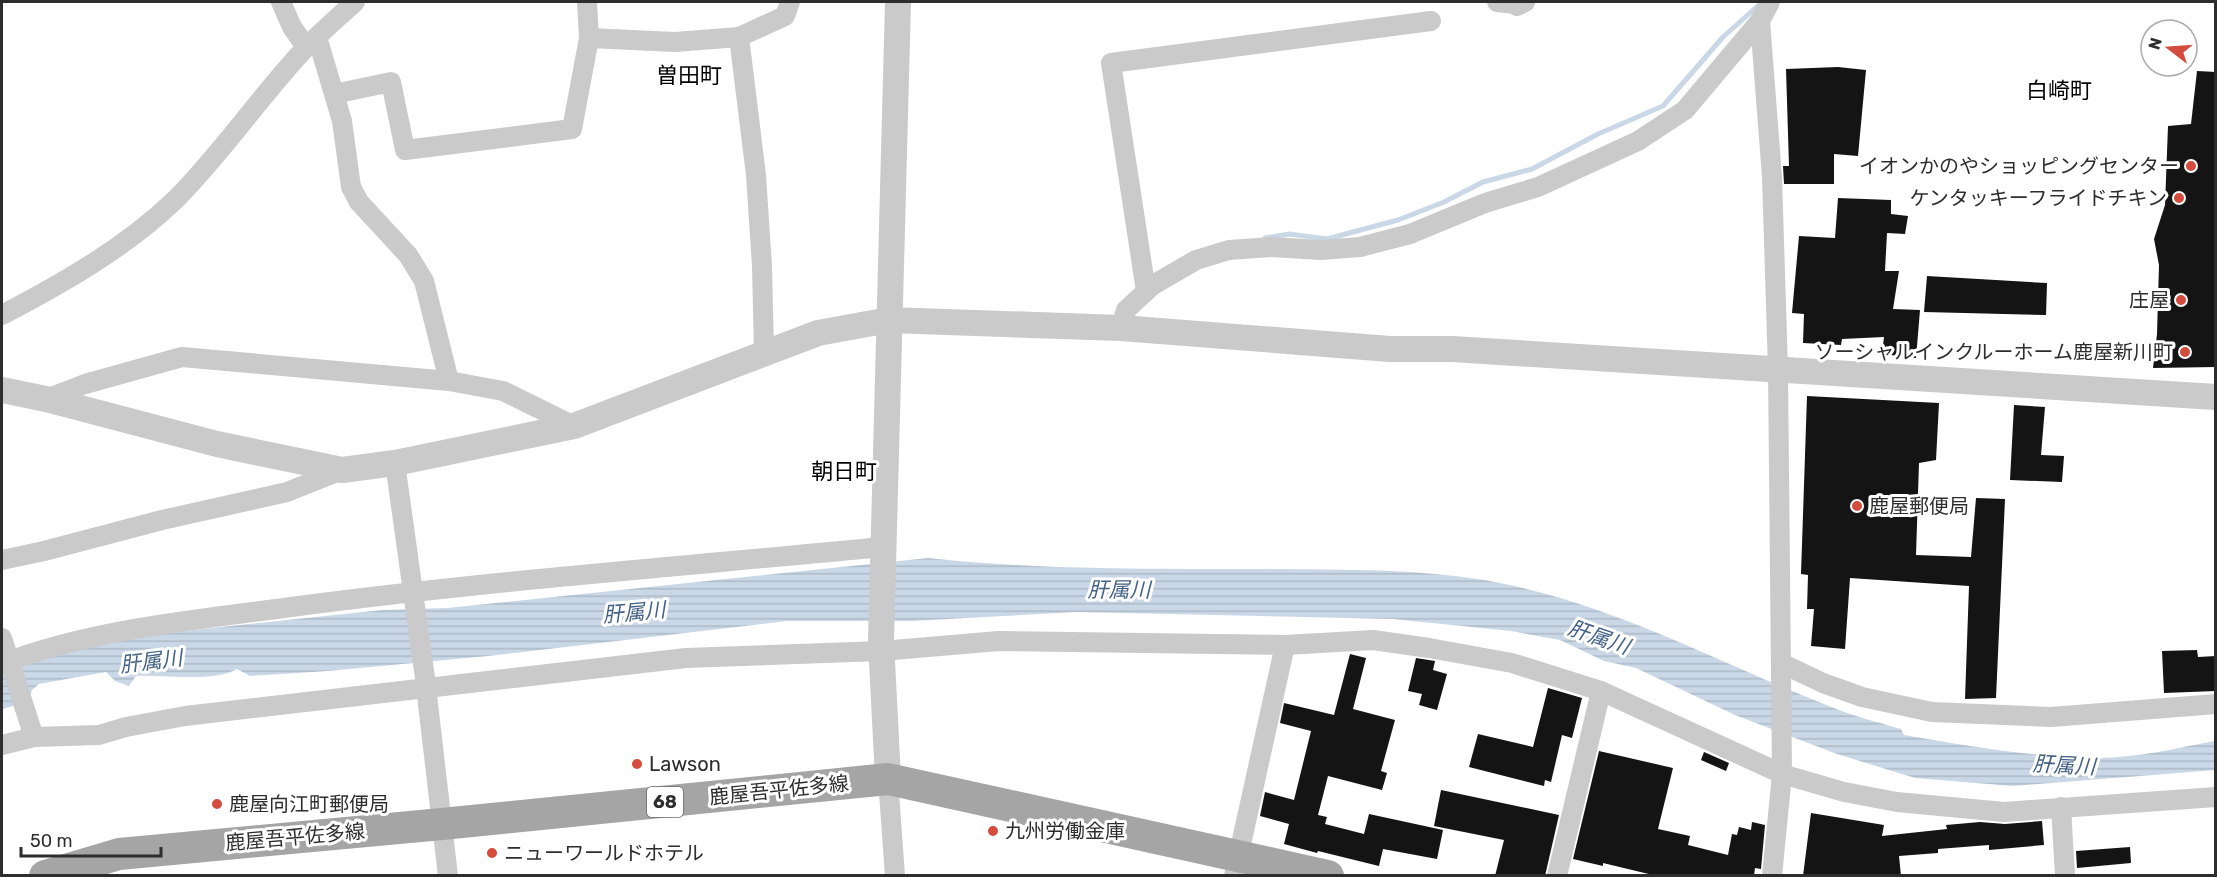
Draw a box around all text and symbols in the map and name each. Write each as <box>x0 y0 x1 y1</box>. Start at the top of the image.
north arrow <box>2139 18 2199 78</box>
text: N <box>2144 35 2166 52</box>
district label: 曽田町 <box>656 62 722 89</box>
district label: 白崎町 <box>2026 77 2092 104</box>
place label: イオンかのやショッピングセンター <box>1859 154 2179 178</box>
marker: イオンかのやショッピングセンター <box>2184 159 2198 173</box>
place label: ケンタッキーフライドチキン <box>1909 186 2167 210</box>
marker: ケンタッキーフライドチキン <box>2172 191 2186 205</box>
place label: 庄屋 <box>2129 288 2169 312</box>
marker: 庄屋 <box>2174 293 2188 307</box>
place label: ソーシャルインクルーホーム鹿屋新川町 <box>1815 340 2173 364</box>
marker: ソーシャルインクルーホーム鹿屋新川町 <box>2178 345 2192 359</box>
district label: 朝日町 <box>811 458 877 485</box>
place label: 鹿屋郵便局 <box>1869 494 1969 518</box>
marker: 鹿屋郵便局 <box>1850 499 1864 513</box>
water label: 肝属川 <box>1088 577 1152 602</box>
water label: 肝属川 <box>602 597 668 627</box>
water label: 肝属川 <box>1565 615 1635 660</box>
water label: 肝属川 <box>118 645 186 677</box>
water label: 肝属川 <box>2032 751 2098 779</box>
place label: Lawson <box>649 752 721 776</box>
marker: Lawson <box>630 757 644 771</box>
street label: 鹿屋吾平佐多線 <box>708 771 850 809</box>
road number: 68 <box>647 787 683 817</box>
place label: 鹿屋向江町郵便局 <box>229 792 389 816</box>
marker: 鹿屋向江町郵便局 <box>210 797 224 811</box>
street label: 鹿屋吾平佐多線 <box>224 819 366 855</box>
place label: 九州労働金庫 <box>1005 819 1125 843</box>
scale bar <box>21 820 160 858</box>
marker: 九州労働金庫 <box>986 824 1000 838</box>
text: 50 m <box>30 830 73 852</box>
place label: ニューワールドホテル <box>504 841 704 865</box>
marker: ニューワールドホテル <box>485 846 499 860</box>

